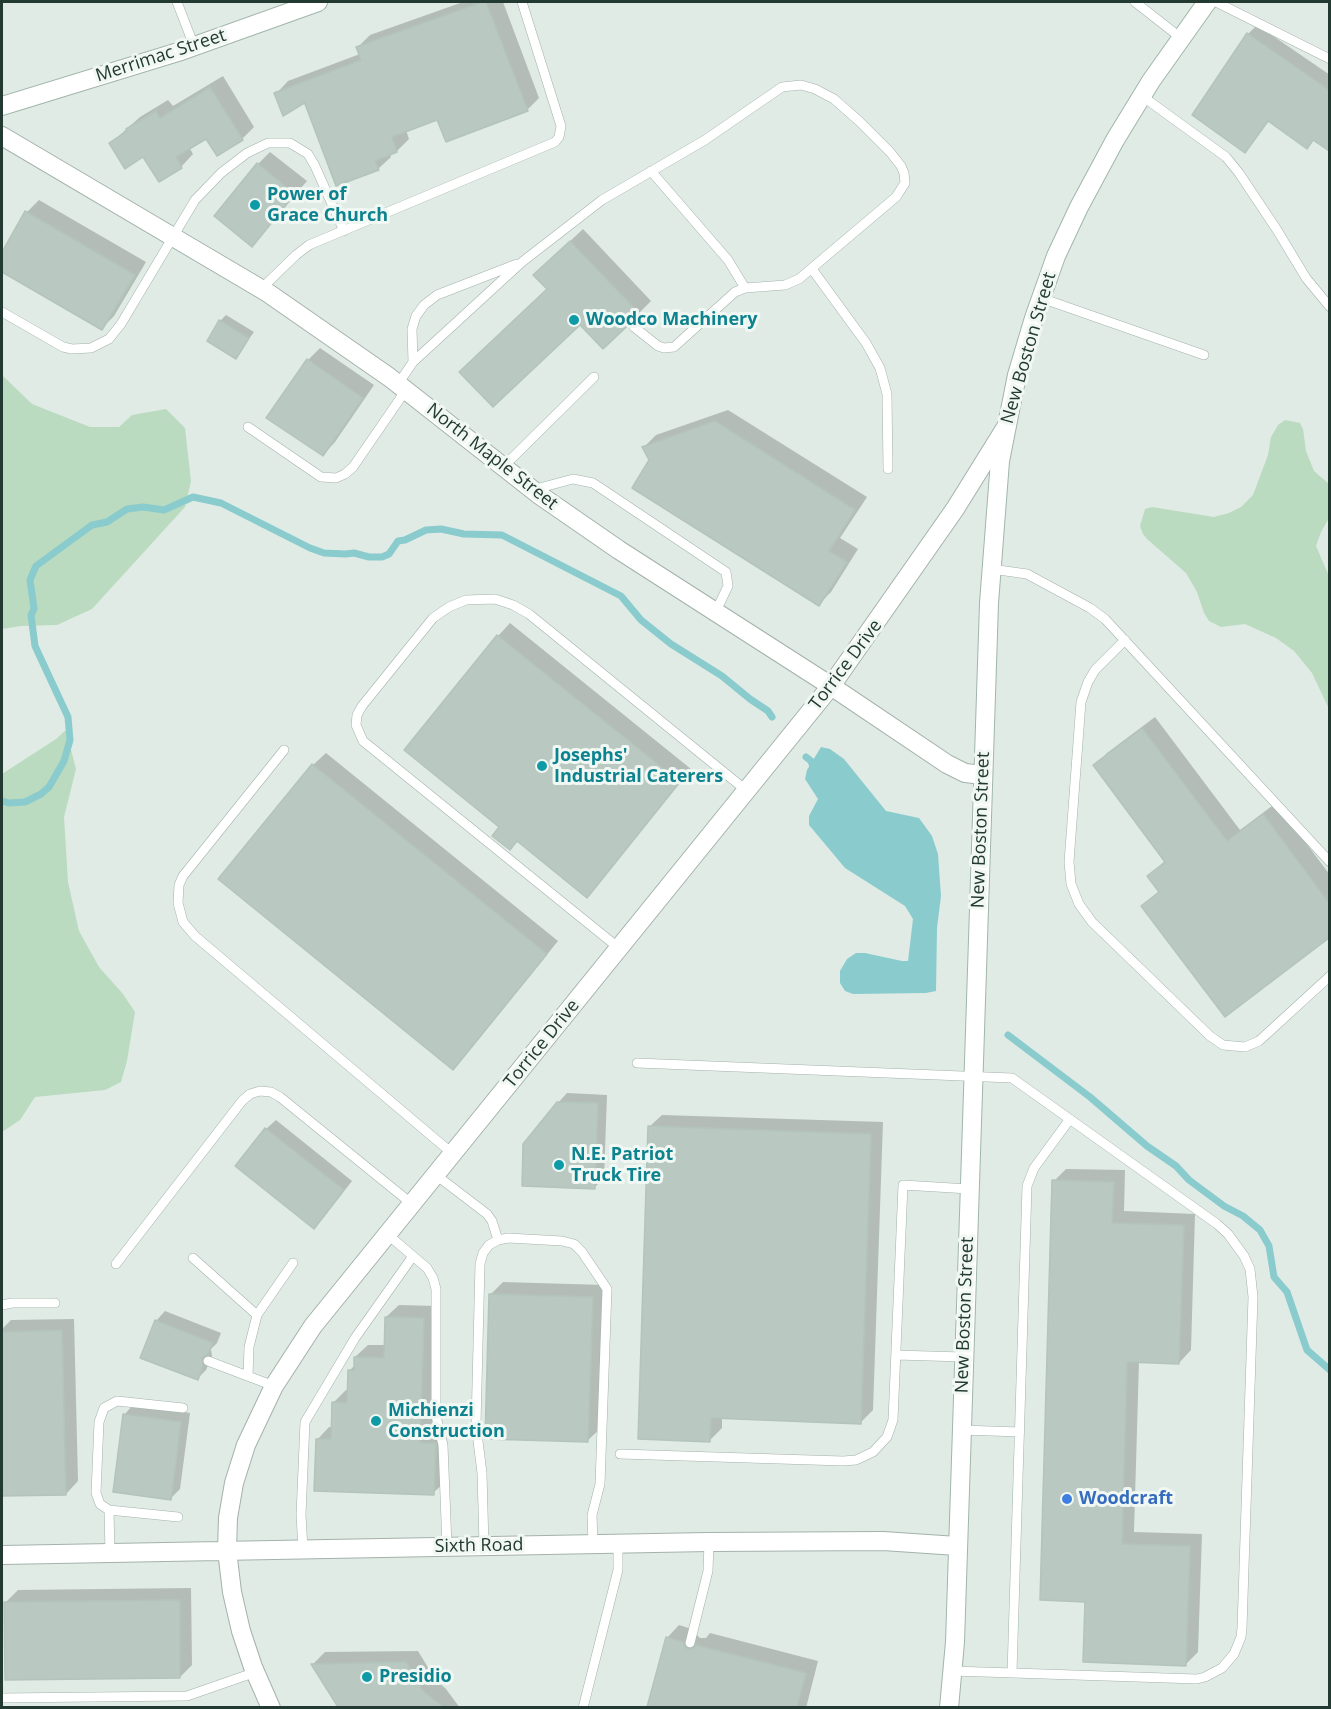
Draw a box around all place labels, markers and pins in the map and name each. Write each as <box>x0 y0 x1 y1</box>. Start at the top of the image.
place label: Power of Grace Church <box>267 184 388 226</box>
marker: Power of Grace Church <box>248 198 262 212</box>
place label: Woodco Machinery <box>586 309 757 331</box>
marker: Woodco Machinery <box>567 313 581 327</box>
place label: Josephs' Industrial Caterers <box>554 745 723 788</box>
marker: Josephs' Industrial Caterers <box>535 759 549 773</box>
place label: N.E. Patriot Truck Tire <box>571 1144 673 1186</box>
marker: N.E. Patriot Truck Tire <box>552 1158 566 1172</box>
place label: Michienzi Construction <box>388 1400 505 1442</box>
marker: Michienzi Construction <box>369 1414 383 1428</box>
place label: Woodcraft <box>1079 1488 1173 1510</box>
marker: Woodcraft <box>1060 1492 1074 1506</box>
place label: Presidio <box>379 1666 452 1688</box>
marker: Presidio <box>360 1670 374 1684</box>

